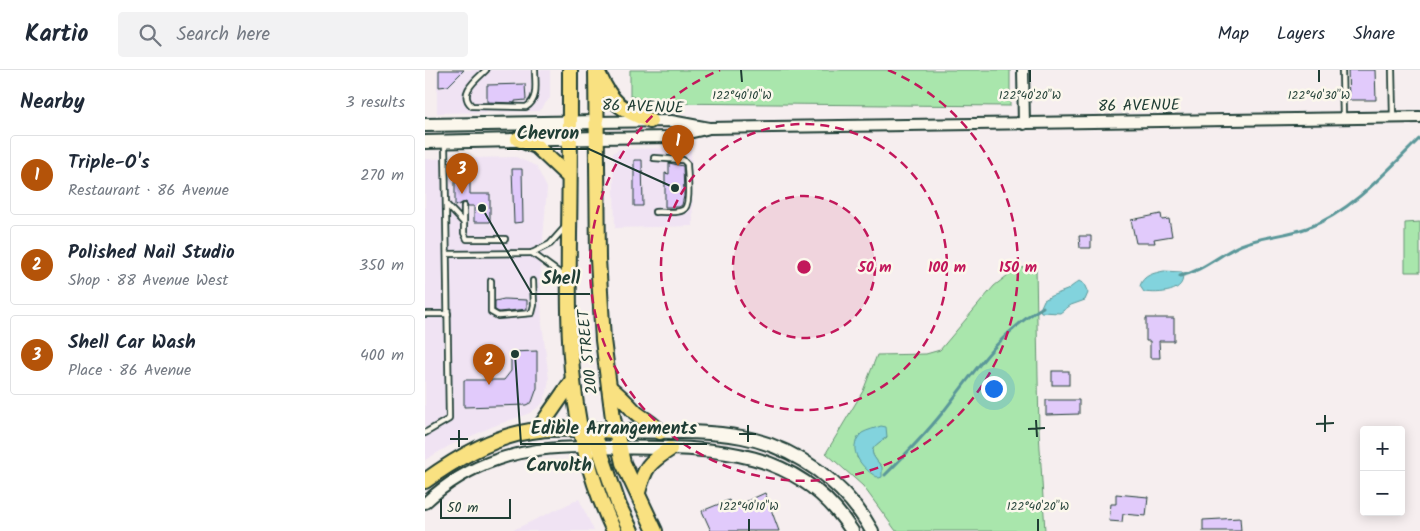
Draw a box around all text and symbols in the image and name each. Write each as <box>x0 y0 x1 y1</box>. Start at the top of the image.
search box <box>118 12 468 57</box>
text: Kartio <box>25 15 88 54</box>
text: Search here <box>176 20 270 50</box>
text: Map <box>1218 20 1249 49</box>
text: Layers <box>1277 20 1325 49</box>
text: Share <box>1353 20 1395 49</box>
icon: search <box>136 21 164 49</box>
text: Nearby <box>20 86 85 119</box>
text: 122°40'10"W <box>712 86 772 105</box>
text: 122°40'20"W <box>999 86 1061 105</box>
text: 122°40'30"W <box>1288 86 1350 105</box>
text: 3 results <box>346 90 405 115</box>
street label: 86 AVENUE <box>601 93 685 121</box>
street label: 86 AVENUE <box>1098 93 1181 119</box>
callout: Chevron <box>507 116 589 149</box>
text: Chevron <box>517 120 579 149</box>
pin: 1 <box>662 125 694 166</box>
text: Triple-O's <box>68 148 150 178</box>
pin: 3 <box>446 153 478 194</box>
text: 1 <box>35 163 39 188</box>
text: 270 m <box>360 163 404 188</box>
text: Restaurant · 86 Avenue <box>68 178 229 203</box>
text: Polished Nail Studio <box>68 238 235 268</box>
text: 2 <box>32 253 42 278</box>
text: 350 m <box>359 253 404 278</box>
text: 50 m <box>857 256 892 280</box>
text: 100 m <box>928 256 966 280</box>
text: 150 m <box>999 256 1037 280</box>
centre of rings <box>795 258 813 276</box>
callout: Shell <box>532 261 590 294</box>
text: Shell <box>542 265 580 294</box>
text: Shop · 88 Avenue West <box>68 268 229 293</box>
street label: 200 STREET <box>571 307 605 396</box>
text: Shell Car Wash <box>68 328 196 358</box>
text: 3 <box>33 343 41 368</box>
text: 400 m <box>360 343 404 368</box>
pin: 2 <box>473 344 505 385</box>
text: Place · 86 Avenue <box>68 358 191 383</box>
your location <box>981 376 1007 402</box>
callout: Edible Arrangements <box>521 411 707 444</box>
text: Edible Arrangements <box>531 415 698 444</box>
map controls <box>1360 426 1405 516</box>
button: + <box>1360 426 1405 471</box>
district label: Carvolth <box>526 452 592 481</box>
button: − <box>1360 471 1405 516</box>
scale bar <box>440 496 511 519</box>
text: 50 m <box>447 497 478 519</box>
text: 122°40'10"W <box>719 497 779 516</box>
text: 122°40'20"W <box>1007 497 1069 516</box>

